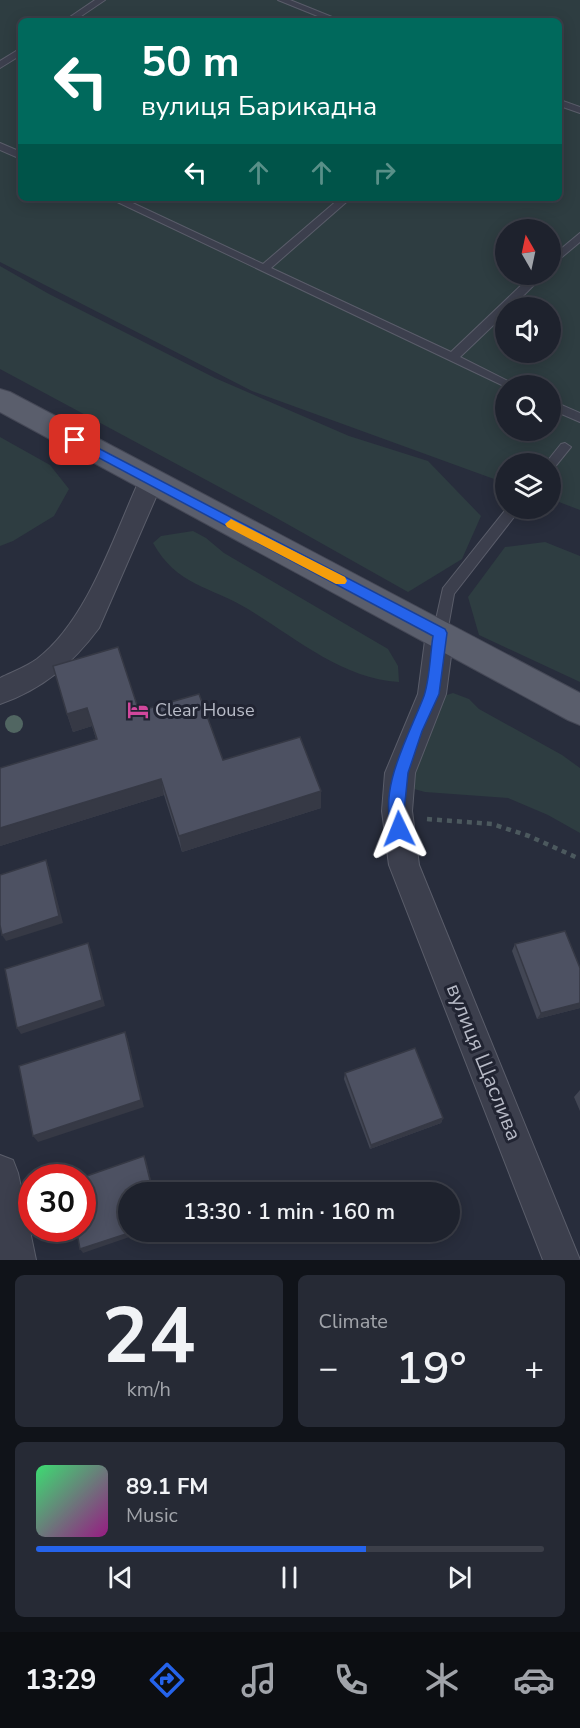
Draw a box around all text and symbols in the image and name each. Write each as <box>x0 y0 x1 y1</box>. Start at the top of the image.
text: 50 m <box>141 34 240 91</box>
icon: left <box>42 42 120 120</box>
text: вулиця Барикадна <box>141 88 377 125</box>
icon: left <box>179 156 212 189</box>
icon: ahead <box>242 156 275 189</box>
icon: ahead <box>305 156 338 189</box>
icon: right <box>368 156 401 189</box>
north arrow <box>495 219 561 285</box>
map controls <box>495 219 561 519</box>
button: sound <box>495 297 561 363</box>
button: search <box>495 375 561 441</box>
pin <box>49 414 100 465</box>
icon: arrive <box>58 423 91 456</box>
button: layers <box>495 453 561 519</box>
hotel icon: Clear House <box>126 698 150 722</box>
place label: Clear House <box>155 698 255 722</box>
position arrow <box>367 797 431 861</box>
street label: вулиця Щаслива <box>440 979 528 1145</box>
speed limit sign: 30 <box>18 1164 96 1242</box>
text: 13:30 · 1 min · 160 m <box>183 1197 395 1227</box>
text: 24 <box>102 1283 196 1390</box>
text: Climate <box>319 1308 388 1335</box>
text: 19° <box>396 1338 467 1399</box>
text: − <box>319 1346 338 1391</box>
text: + <box>524 1346 544 1391</box>
text: km/h <box>127 1376 171 1403</box>
text: 89.1 FM <box>126 1472 208 1502</box>
text: Music <box>126 1502 178 1529</box>
icon: previous <box>104 1561 137 1594</box>
icon: pause <box>273 1561 306 1594</box>
icon: next <box>443 1561 476 1594</box>
icon: directions <box>146 1659 188 1701</box>
icon: music <box>238 1659 280 1701</box>
icon: phone <box>330 1659 372 1701</box>
icon: climate <box>421 1659 463 1701</box>
icon: car <box>513 1659 555 1701</box>
text: 13:29 <box>25 1662 96 1699</box>

